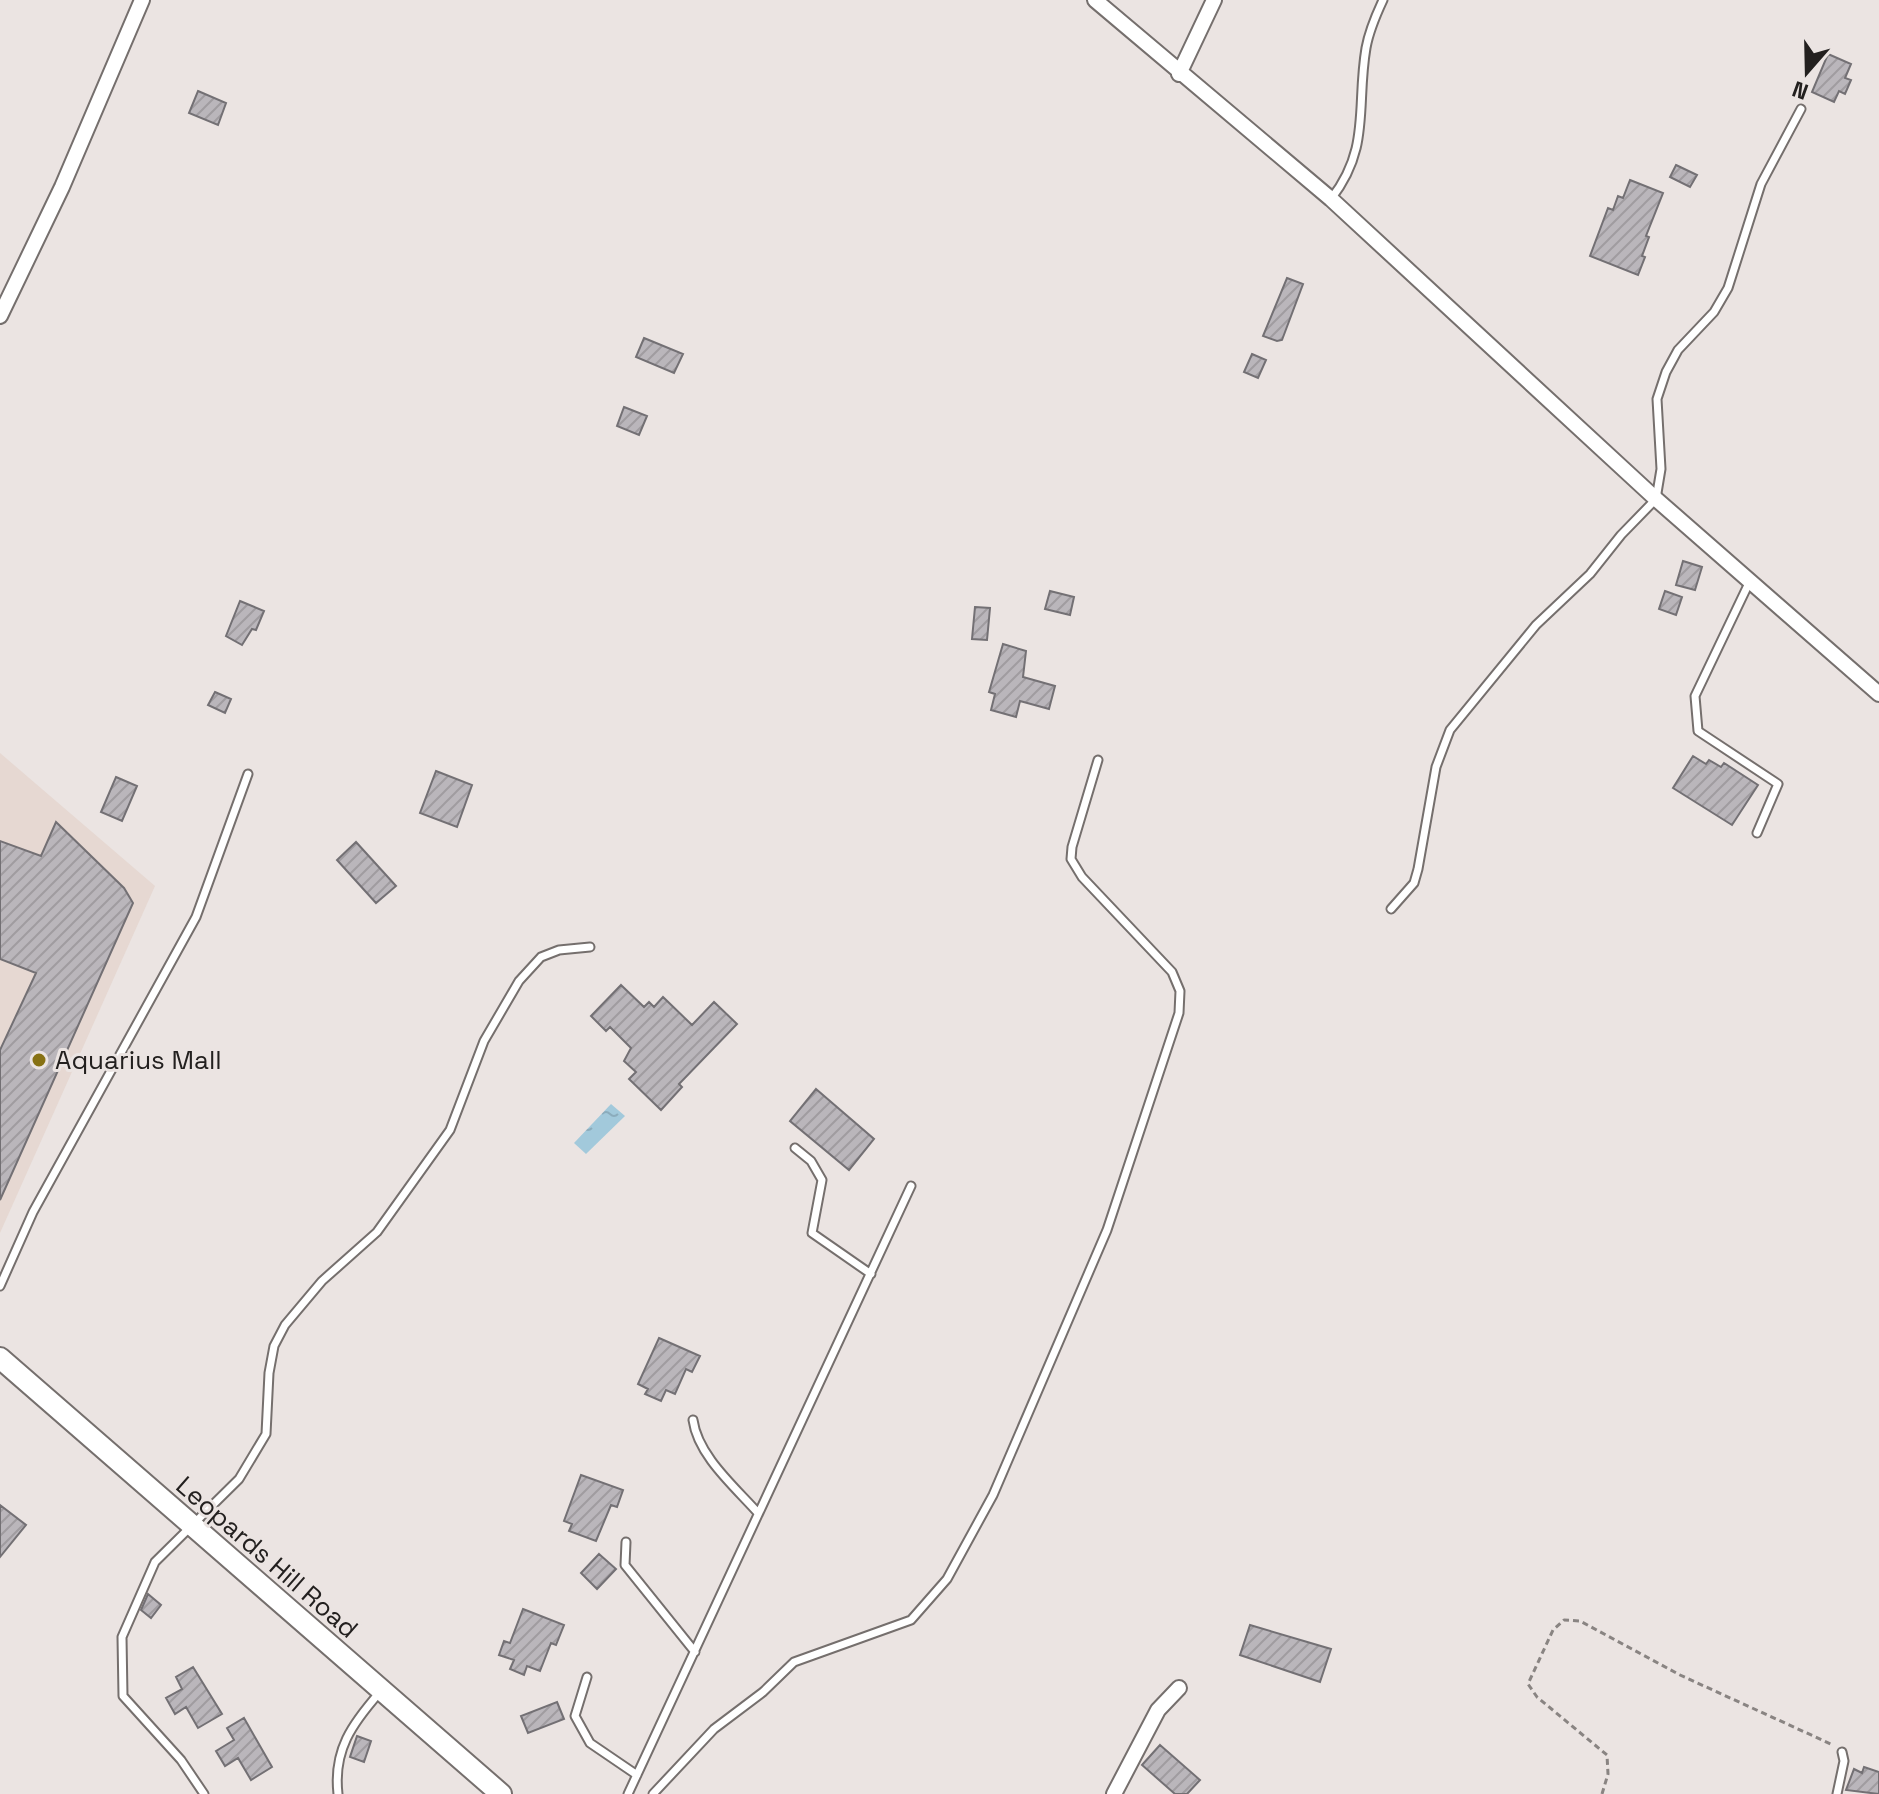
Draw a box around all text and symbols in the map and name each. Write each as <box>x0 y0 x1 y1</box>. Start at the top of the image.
north arrow <box>1767 32 1847 112</box>
text: N <box>1788 75 1812 106</box>
place label: Aquarius Mall <box>55 1043 222 1077</box>
marker: Aquarius Mall <box>30 1051 48 1069</box>
street label: Leopards Hill Road <box>169 1469 365 1645</box>

